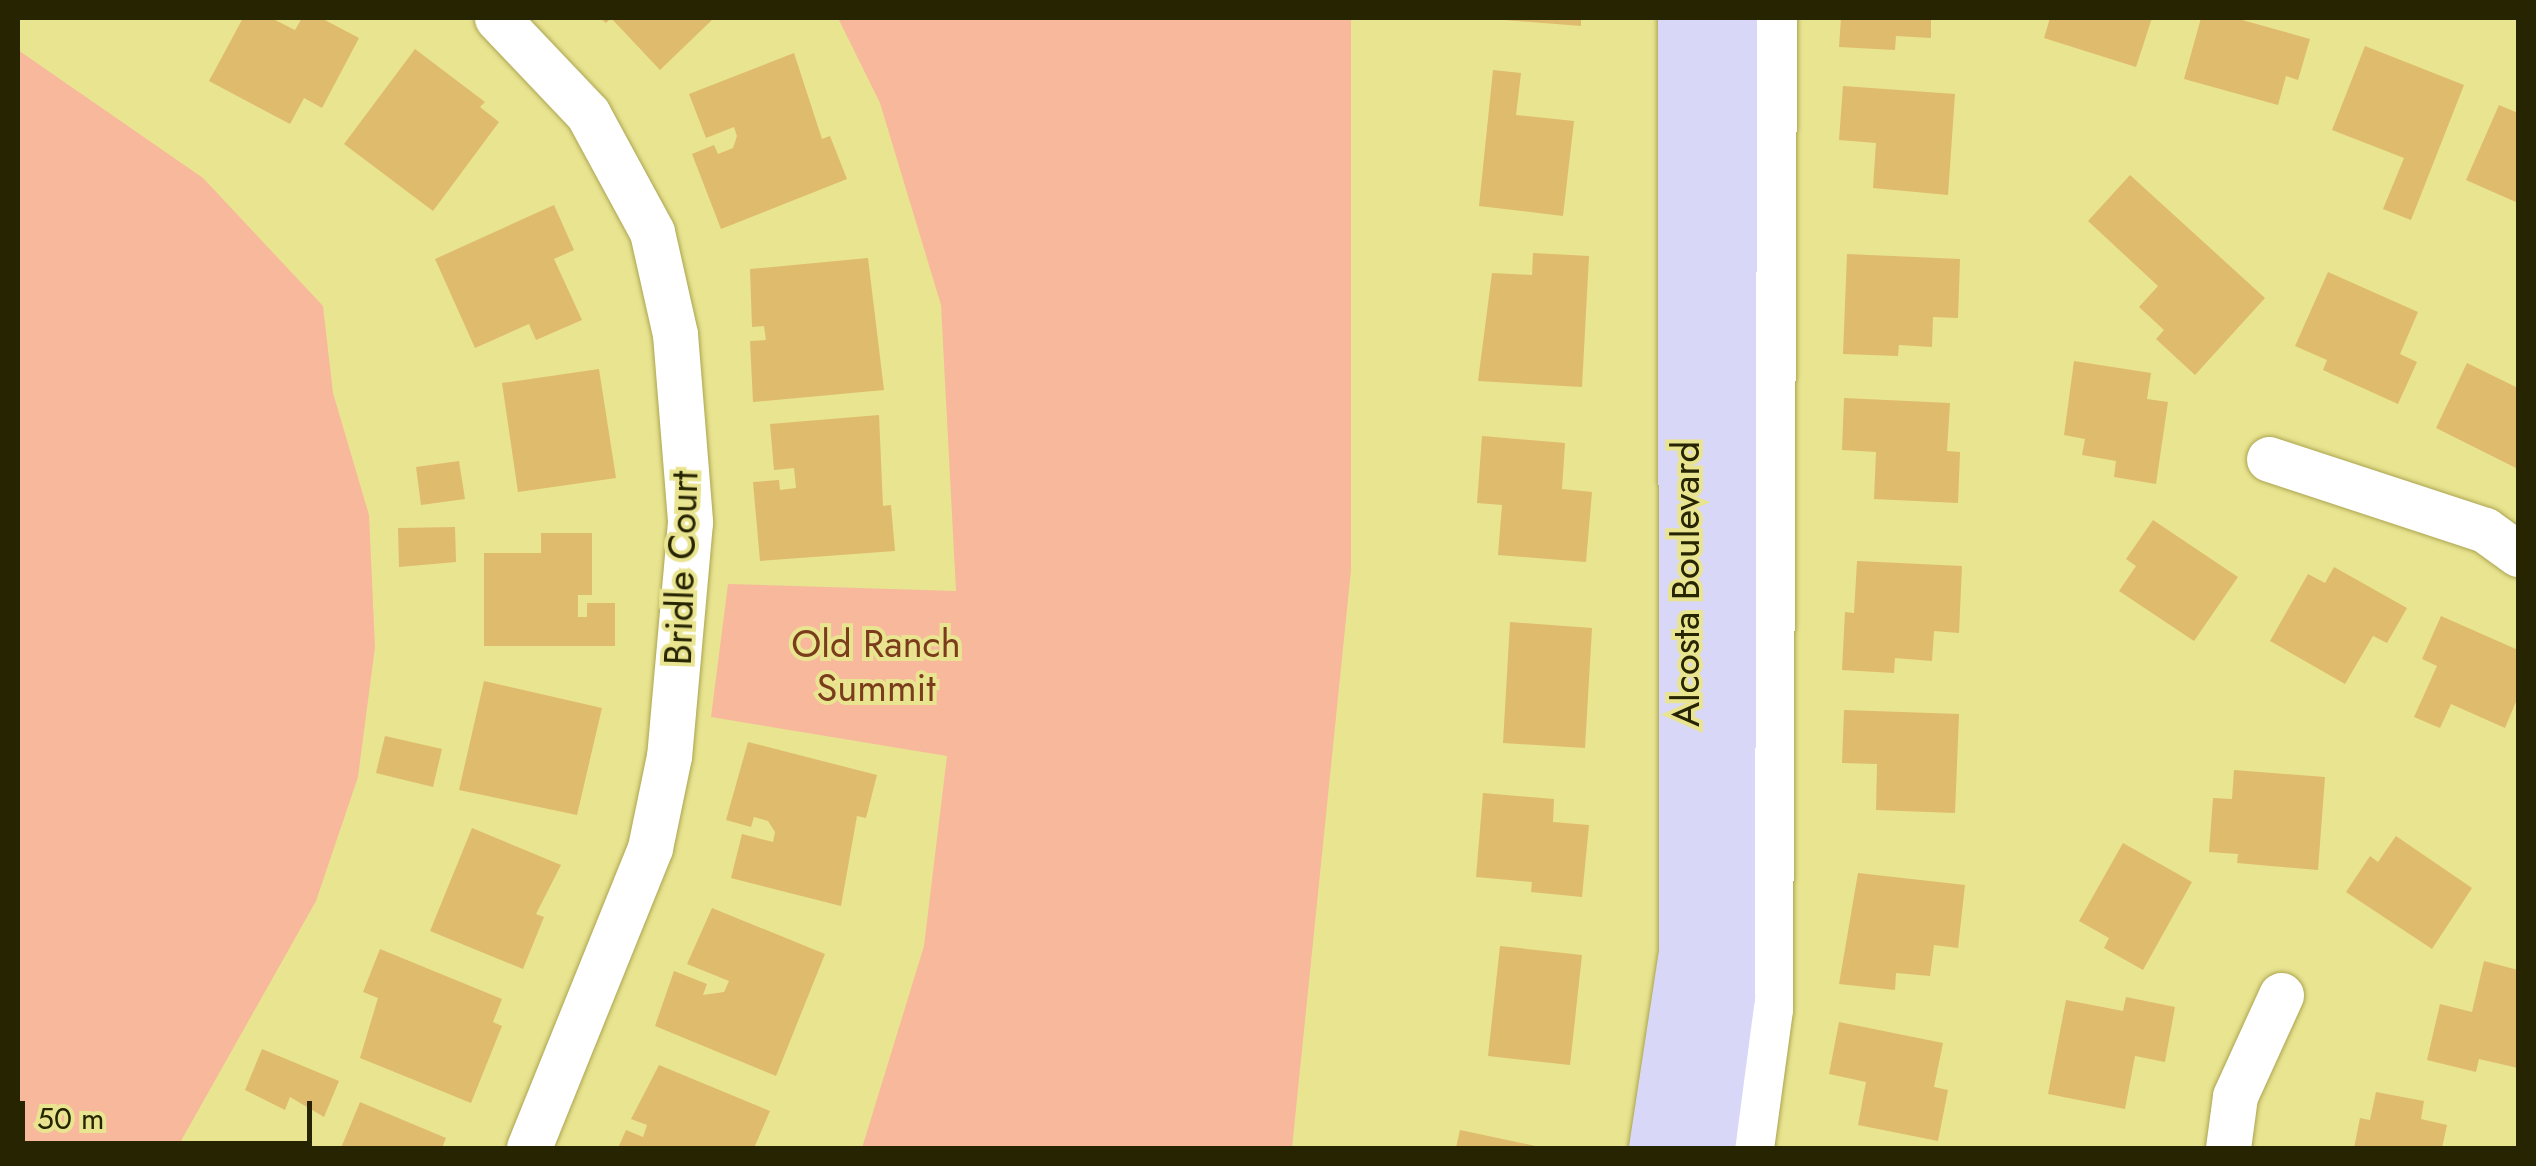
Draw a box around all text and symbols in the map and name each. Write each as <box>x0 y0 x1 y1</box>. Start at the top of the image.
street label: Alcosta Boulevard <box>1663 441 1709 727</box>
street label: Bridle Court <box>655 470 707 666</box>
park label: Old Ranch Summit <box>791 621 961 711</box>
scale bar <box>25 1081 318 1143</box>
text: 50 m <box>37 1097 104 1140</box>

